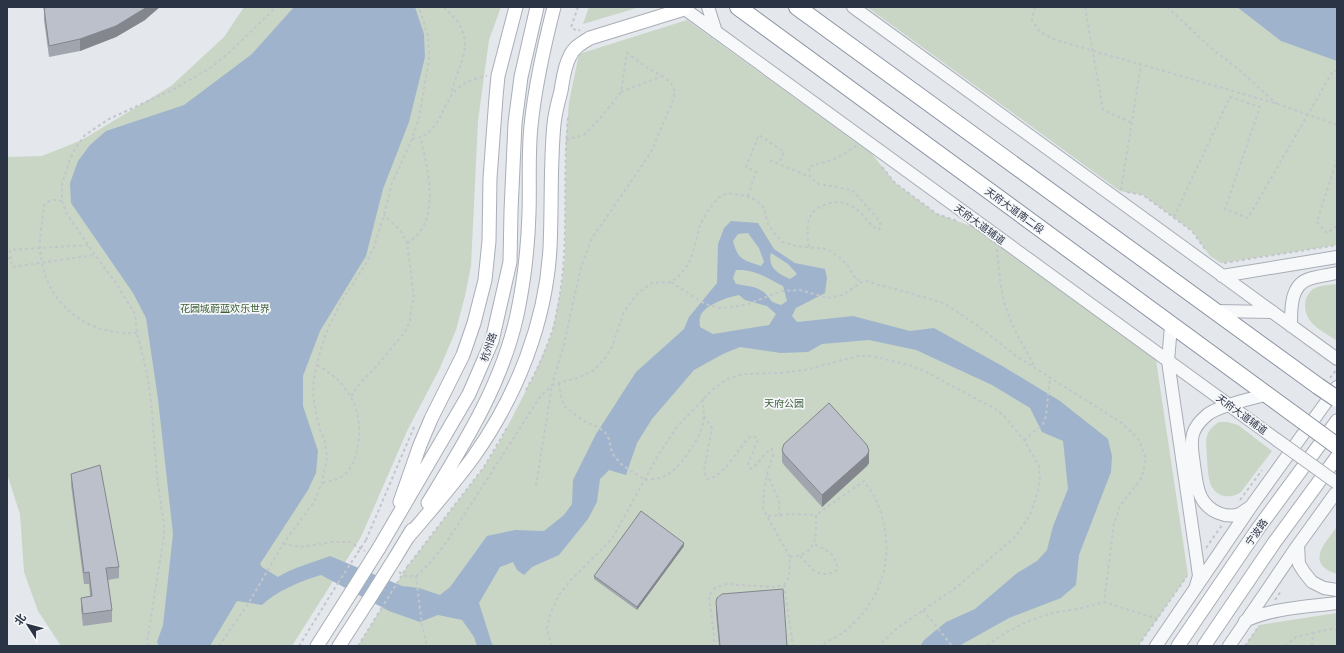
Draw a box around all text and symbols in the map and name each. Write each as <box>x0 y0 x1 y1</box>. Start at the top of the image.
street label: 天府大道南二段 <box>983 185 1046 235</box>
street label: 天府大道辅道 <box>952 202 1007 246</box>
park label: 花园城蔚蓝欢乐世界 <box>180 303 270 314</box>
street label: 杭州路 <box>478 331 499 363</box>
street label: 天府大道辅道 <box>1214 392 1269 436</box>
park label: 天府公园 <box>764 398 804 409</box>
street label: 宁波路 <box>1243 517 1270 548</box>
north arrow <box>8 605 48 645</box>
text: 北 <box>12 611 28 627</box>

